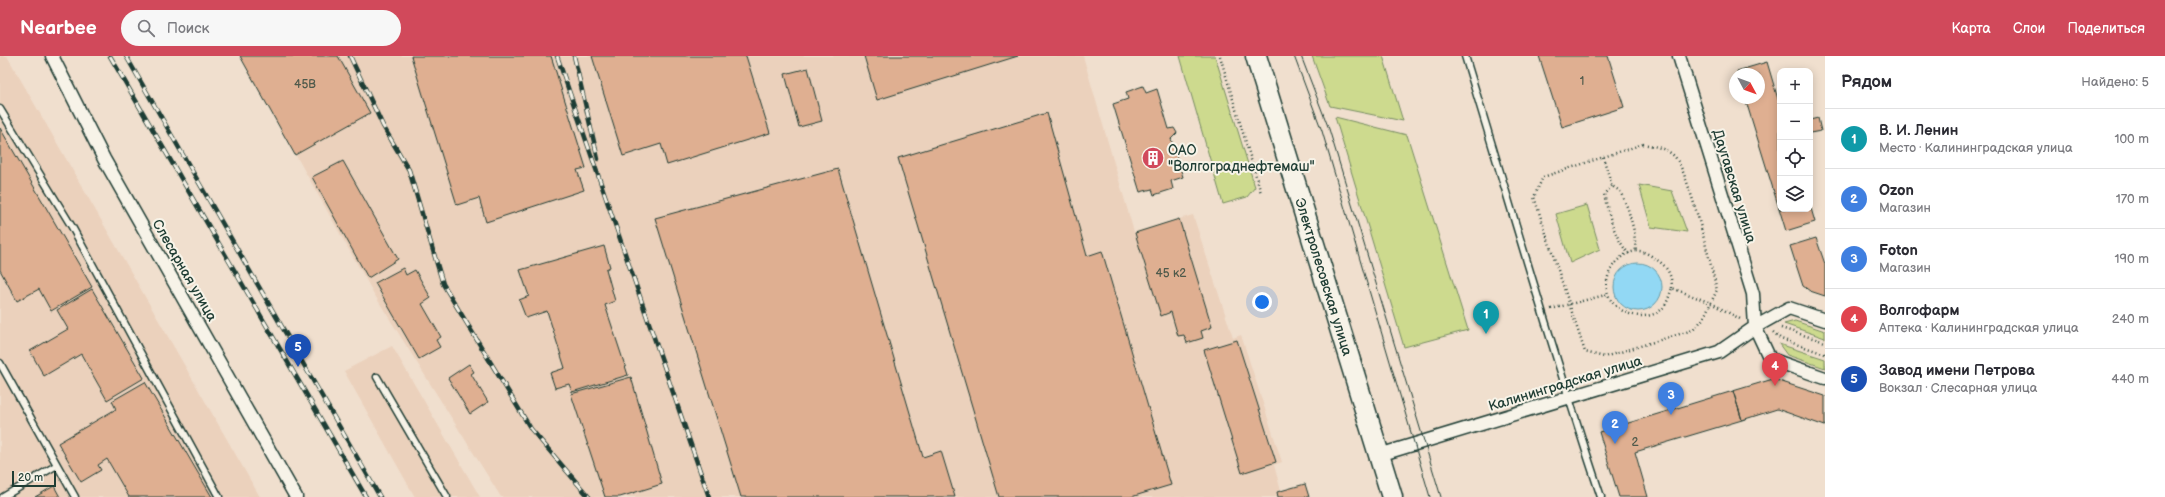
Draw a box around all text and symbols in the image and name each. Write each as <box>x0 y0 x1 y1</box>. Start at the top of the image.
search box <box>121 10 401 46</box>
text: Nearbee <box>20 17 97 40</box>
icon: search <box>135 17 157 39</box>
text: Поиск <box>167 19 210 38</box>
text: Карта <box>1951 20 1991 37</box>
text: Слои <box>2013 20 2045 37</box>
text: Поделиться <box>2067 20 2145 37</box>
north arrow <box>1729 68 1765 104</box>
map controls <box>1777 68 1813 212</box>
button: + <box>1777 68 1813 104</box>
text: Рядом <box>1841 72 1892 92</box>
house number: 1 <box>1580 74 1584 89</box>
text: Найдено: 5 <box>2081 74 2149 90</box>
house number: 45В <box>294 77 316 92</box>
button: − <box>1777 104 1813 140</box>
text: В. И. Ленин <box>1879 121 1958 140</box>
street label: Даугавская улица <box>1709 127 1760 246</box>
text: 1 <box>1851 131 1857 147</box>
text: 100 m <box>2114 131 2149 147</box>
button: locate <box>1777 140 1813 176</box>
text: Место · Калининградская улица <box>1879 140 2073 156</box>
place label: ОАО "Волгограднефтемаш" <box>1168 142 1315 175</box>
building icon: ОАО "Волгограднефтемаш" <box>1140 145 1166 171</box>
button: layers <box>1777 176 1813 212</box>
text: Ozon <box>1879 181 1914 200</box>
text: 2 <box>1850 191 1858 207</box>
text: 170 m <box>2116 191 2149 207</box>
street label: Электролесовская улица <box>1291 196 1356 359</box>
text: Магазин <box>1879 200 1931 216</box>
street label: Слесарная улица <box>149 216 221 325</box>
text: Foton <box>1879 241 1918 260</box>
text: 3 <box>1850 251 1858 267</box>
text: 190 m <box>2115 251 2149 267</box>
text: Магазин <box>1879 260 1931 276</box>
house number: 45 к2 <box>1156 266 1186 281</box>
your location <box>1252 292 1272 312</box>
pin: 1 <box>1473 301 1499 334</box>
text: Волгофарм <box>1879 301 1959 320</box>
text: 4 <box>1850 311 1858 327</box>
text: 240 m <box>2112 311 2149 327</box>
text: Аптека · Калининградская улица <box>1879 320 2079 336</box>
pin: 5 <box>285 334 311 367</box>
street label: Калининградская улица <box>1486 352 1645 415</box>
pin: 4 <box>1762 353 1788 386</box>
text: Завод имени Петрова <box>1879 361 2035 380</box>
text: 5 <box>1850 371 1858 387</box>
text: 440 m <box>2111 371 2149 387</box>
text: Вокзал · Слесарная улица <box>1879 380 2037 396</box>
pin: 3 <box>1658 382 1684 415</box>
pin: 2 <box>1602 411 1628 444</box>
house number: 2 <box>1631 435 1639 450</box>
scale bar <box>12 469 56 488</box>
text: 20 m <box>18 471 43 484</box>

